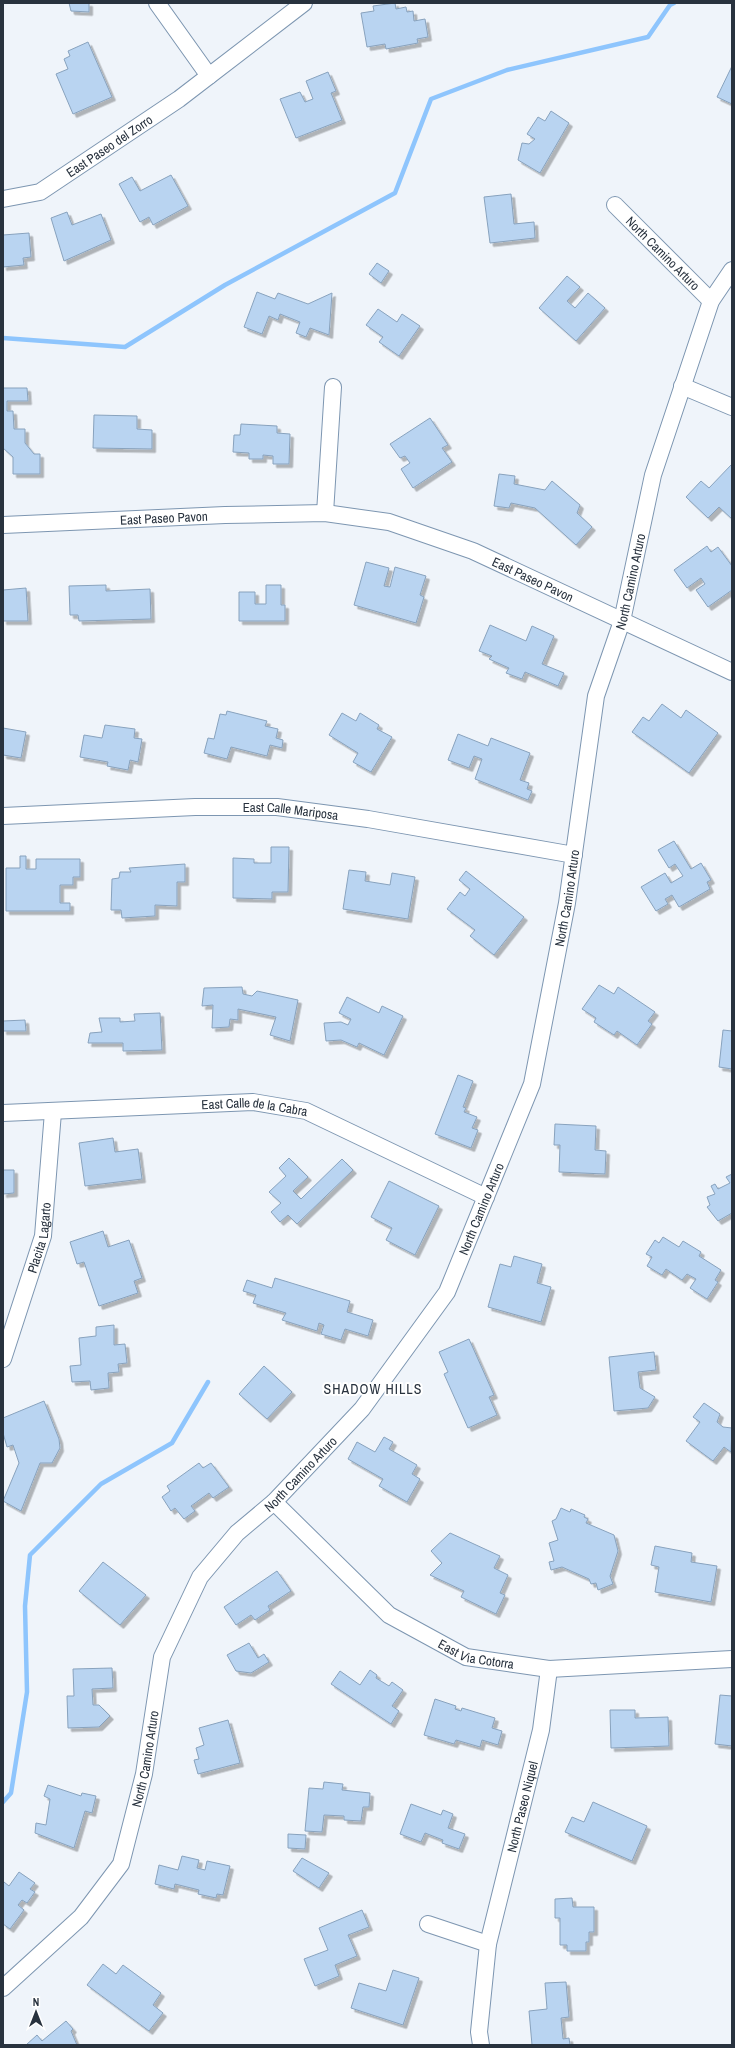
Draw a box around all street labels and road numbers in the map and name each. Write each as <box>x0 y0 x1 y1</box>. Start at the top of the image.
street label: East Paseo del Zorro <box>63 111 156 181</box>
street label: North Camino Arturo <box>622 213 703 294</box>
street label: East Paseo Pavon <box>120 508 208 529</box>
street label: North Camino Arturo <box>612 532 649 632</box>
street label: East Paseo Pavon <box>489 553 576 606</box>
street label: East Calle Mariposa <box>243 799 339 824</box>
street label: North Camino Arturo <box>551 849 583 948</box>
street label: East Calle de la Cabra <box>201 1094 309 1120</box>
street label: North Camino Arturo <box>455 1160 508 1258</box>
street label: Placita Lagarto <box>24 1202 55 1275</box>
street label: North Camino Arturo <box>261 1433 341 1516</box>
street label: East Via Cotorra <box>435 1635 515 1673</box>
street label: North Camino Arturo <box>128 1709 163 1809</box>
street label: North Paseo Niquel <box>503 1760 542 1854</box>

